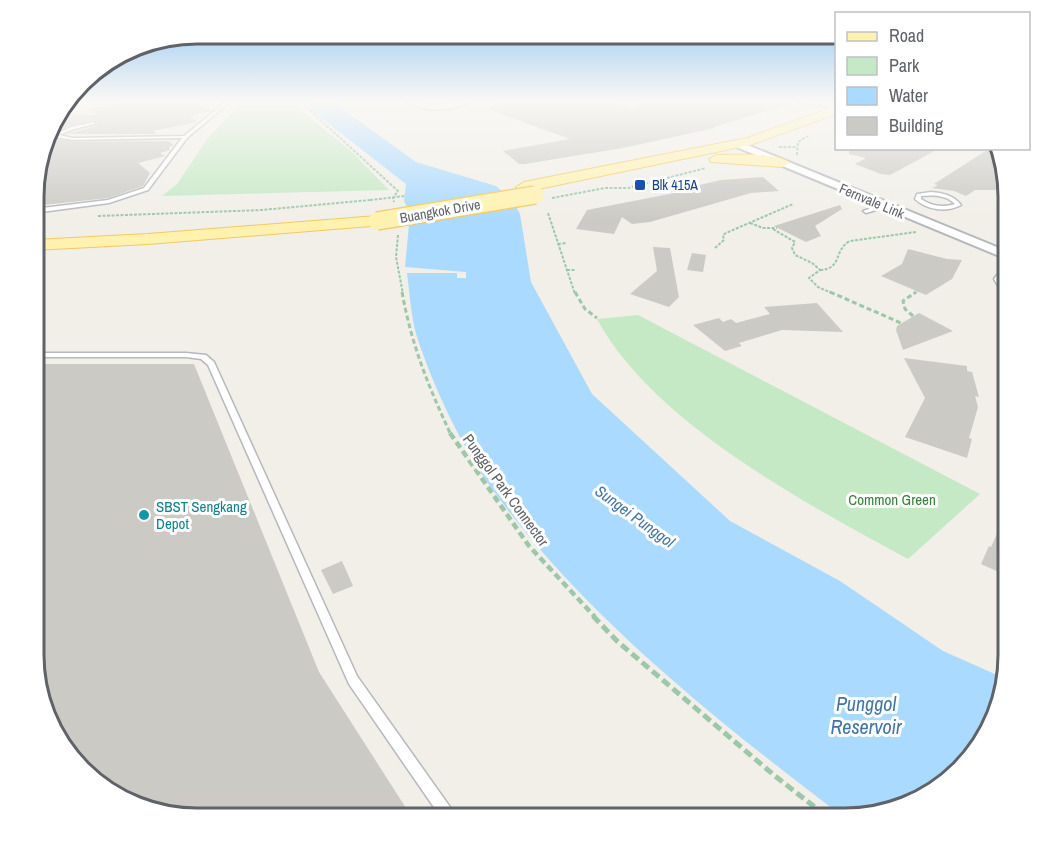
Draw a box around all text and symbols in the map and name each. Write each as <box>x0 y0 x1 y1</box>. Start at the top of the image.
legend <box>835 12 1030 150</box>
text: Road <box>889 23 924 48</box>
text: Park <box>889 53 920 78</box>
text: Water <box>889 83 928 108</box>
text: Building <box>889 113 944 138</box>
place label: Blk 415A <box>652 176 698 194</box>
marker: Blk 415A <box>633 178 647 192</box>
street label: Fernvale Link <box>837 179 908 223</box>
street label: Buangkok Drive <box>398 195 482 227</box>
street label: Punggol Park Connector <box>458 430 554 550</box>
water label: Sungei Punggol <box>591 480 680 553</box>
park label: Common Green <box>848 489 936 510</box>
place label: SBST Sengkang Depot <box>156 496 247 534</box>
marker: SBST Sengkang Depot <box>137 508 151 522</box>
water label: Punggol Reservoir <box>830 690 902 740</box>

